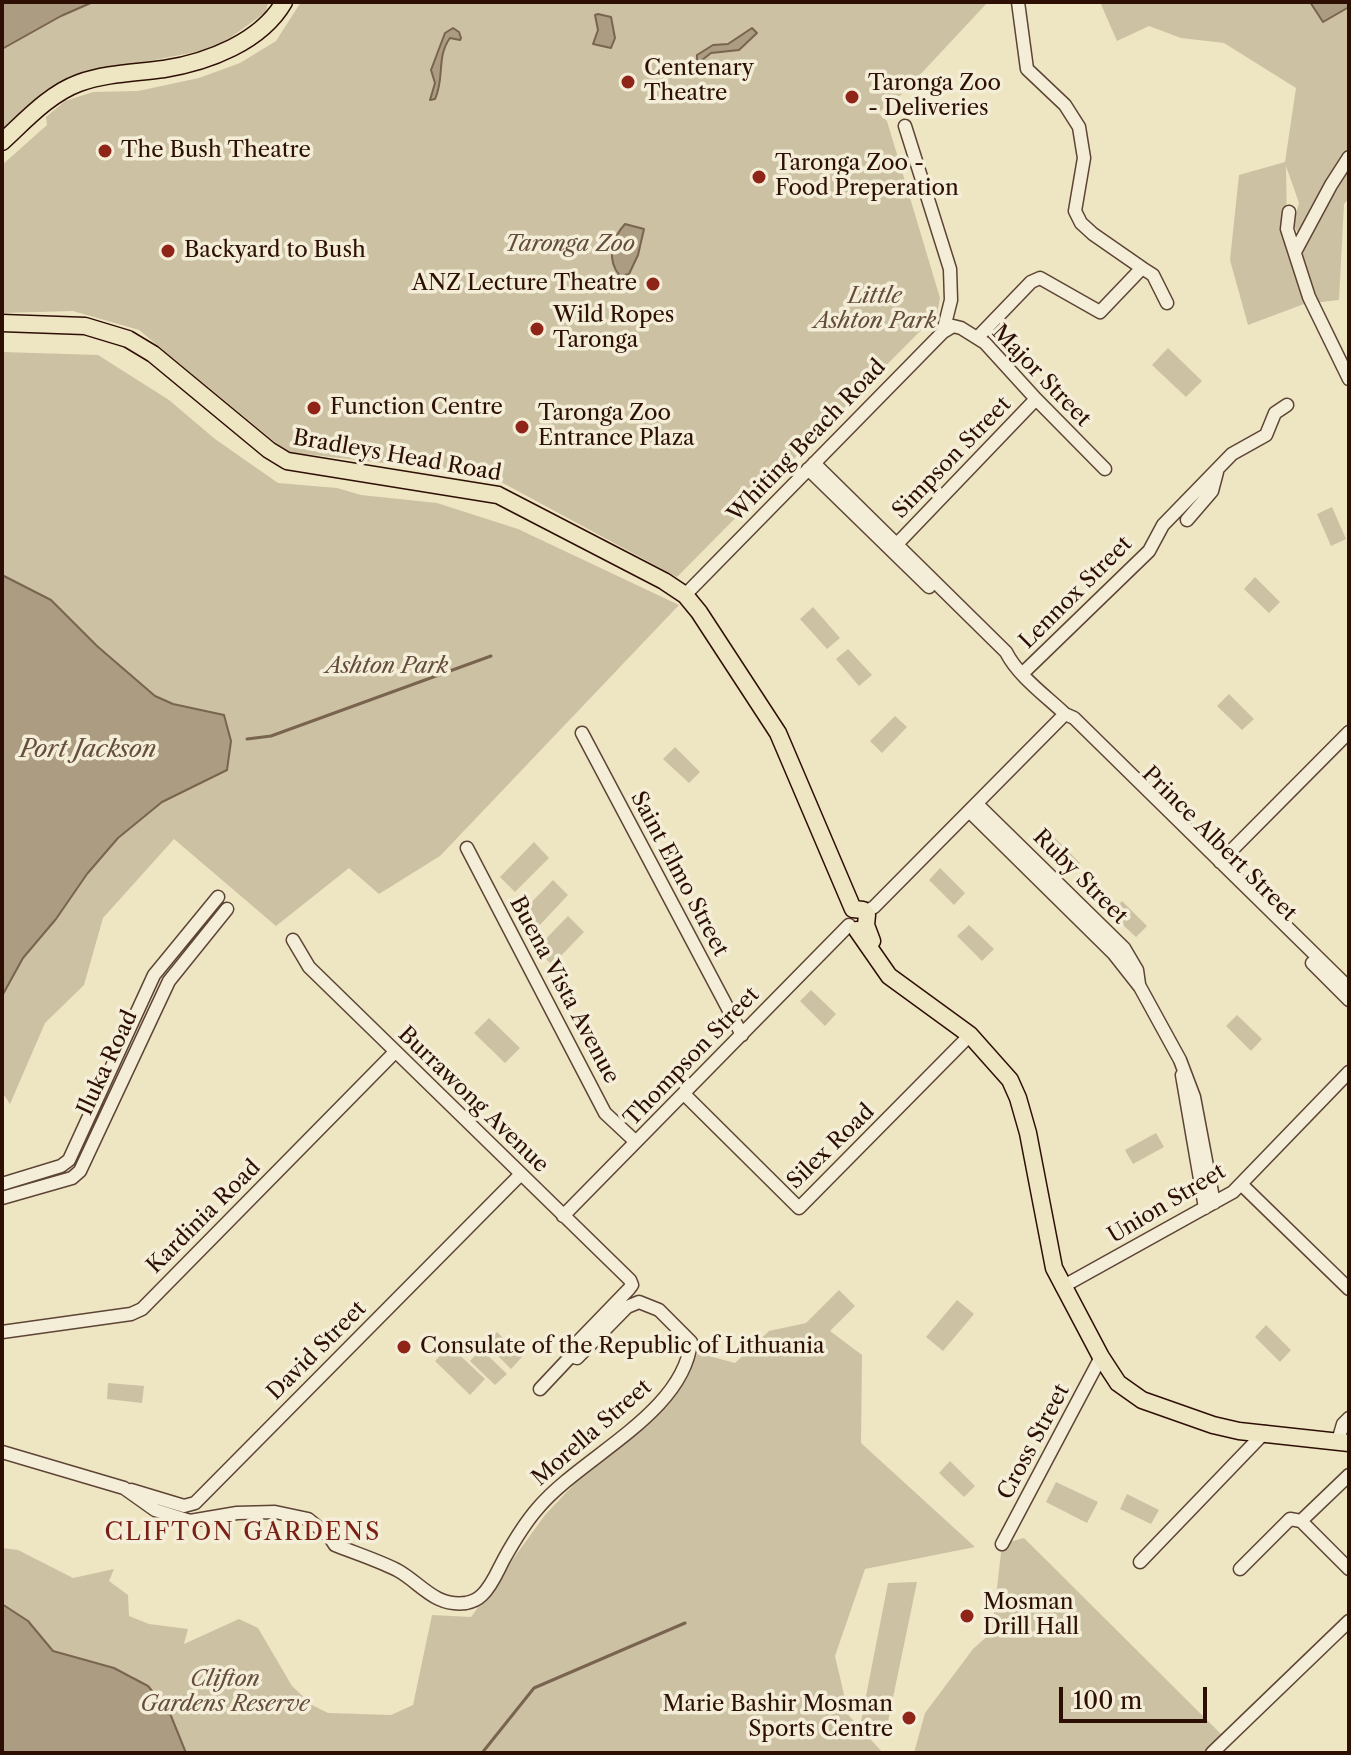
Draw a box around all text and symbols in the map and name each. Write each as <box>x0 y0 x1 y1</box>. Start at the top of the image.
place label: Centenary Theatre <box>644 56 754 108</box>
place label: Taronga Zoo - Deliveries <box>868 71 1001 122</box>
marker: Centenary Theatre <box>619 73 637 91</box>
marker: Taronga Zoo - Deliveries <box>843 88 861 106</box>
place label: The Bush Theatre <box>121 138 311 164</box>
marker: The Bush Theatre <box>96 142 114 160</box>
place label: Taronga Zoo - Food Preperation <box>775 151 959 202</box>
marker: Taronga Zoo - Food Preperation <box>750 168 768 186</box>
park label: Taronga Zoo <box>505 232 635 258</box>
place label: Backyard to Bush <box>184 238 366 264</box>
marker: Backyard to Bush <box>159 242 177 260</box>
place label: ANZ Lecture Theatre <box>412 271 637 297</box>
marker: ANZ Lecture Theatre <box>644 275 662 293</box>
park label: Little Ashton Park <box>813 284 937 336</box>
place label: Wild Ropes Taronga <box>553 303 674 354</box>
marker: Wild Ropes Taronga <box>528 320 546 338</box>
street label: Major Street <box>986 320 1096 432</box>
street label: Whiting Beach Road <box>723 354 891 528</box>
street label: Simpson Street <box>887 392 1017 524</box>
place label: Function Centre <box>330 395 503 421</box>
marker: Function Centre <box>305 399 323 417</box>
place label: Taronga Zoo Entrance Plaza <box>538 401 695 452</box>
marker: Taronga Zoo Entrance Plaza <box>513 418 531 436</box>
street label: Bradleys Head Road <box>291 425 503 487</box>
street label: Lennox Street <box>1014 531 1138 655</box>
park label: Ashton Park <box>325 654 449 680</box>
water label: Port Jackson <box>20 736 156 764</box>
street label: Prince Albert Street <box>1136 761 1302 927</box>
street label: Saint Elmo Street <box>624 787 734 961</box>
street label: Ruby Street <box>1027 824 1133 930</box>
street label: Buena Vista Avenue <box>504 892 624 1088</box>
street label: Thompson Street <box>619 982 765 1132</box>
street label: Iluka Road <box>72 1006 144 1120</box>
street label: Burrawong Avenue <box>392 1021 554 1179</box>
street label: Silex Road <box>782 1099 880 1195</box>
street label: Kardinia Road <box>142 1155 266 1279</box>
street label: Union Street <box>1103 1159 1231 1249</box>
street label: David Street <box>262 1296 372 1406</box>
place label: Consulate of the Republic of Lithuania <box>420 1334 825 1360</box>
marker: Consulate of the Republic of Lithuania <box>395 1338 413 1356</box>
street label: Morella Street <box>527 1374 657 1492</box>
street label: Cross Street <box>993 1380 1075 1504</box>
district label: CLIFTON GARDENS <box>105 1519 381 1547</box>
place label: Mosman Drill Hall <box>983 1590 1079 1642</box>
marker: Mosman Drill Hall <box>958 1607 976 1625</box>
park label: Clifton Gardens Reserve <box>140 1667 310 1718</box>
scale bar <box>1063 1671 1211 1721</box>
text: 100 m <box>1073 1686 1142 1715</box>
place label: Marie Bashir Mosman Sports Centre <box>662 1692 893 1744</box>
marker: Marie Bashir Mosman Sports Centre <box>900 1709 918 1727</box>

